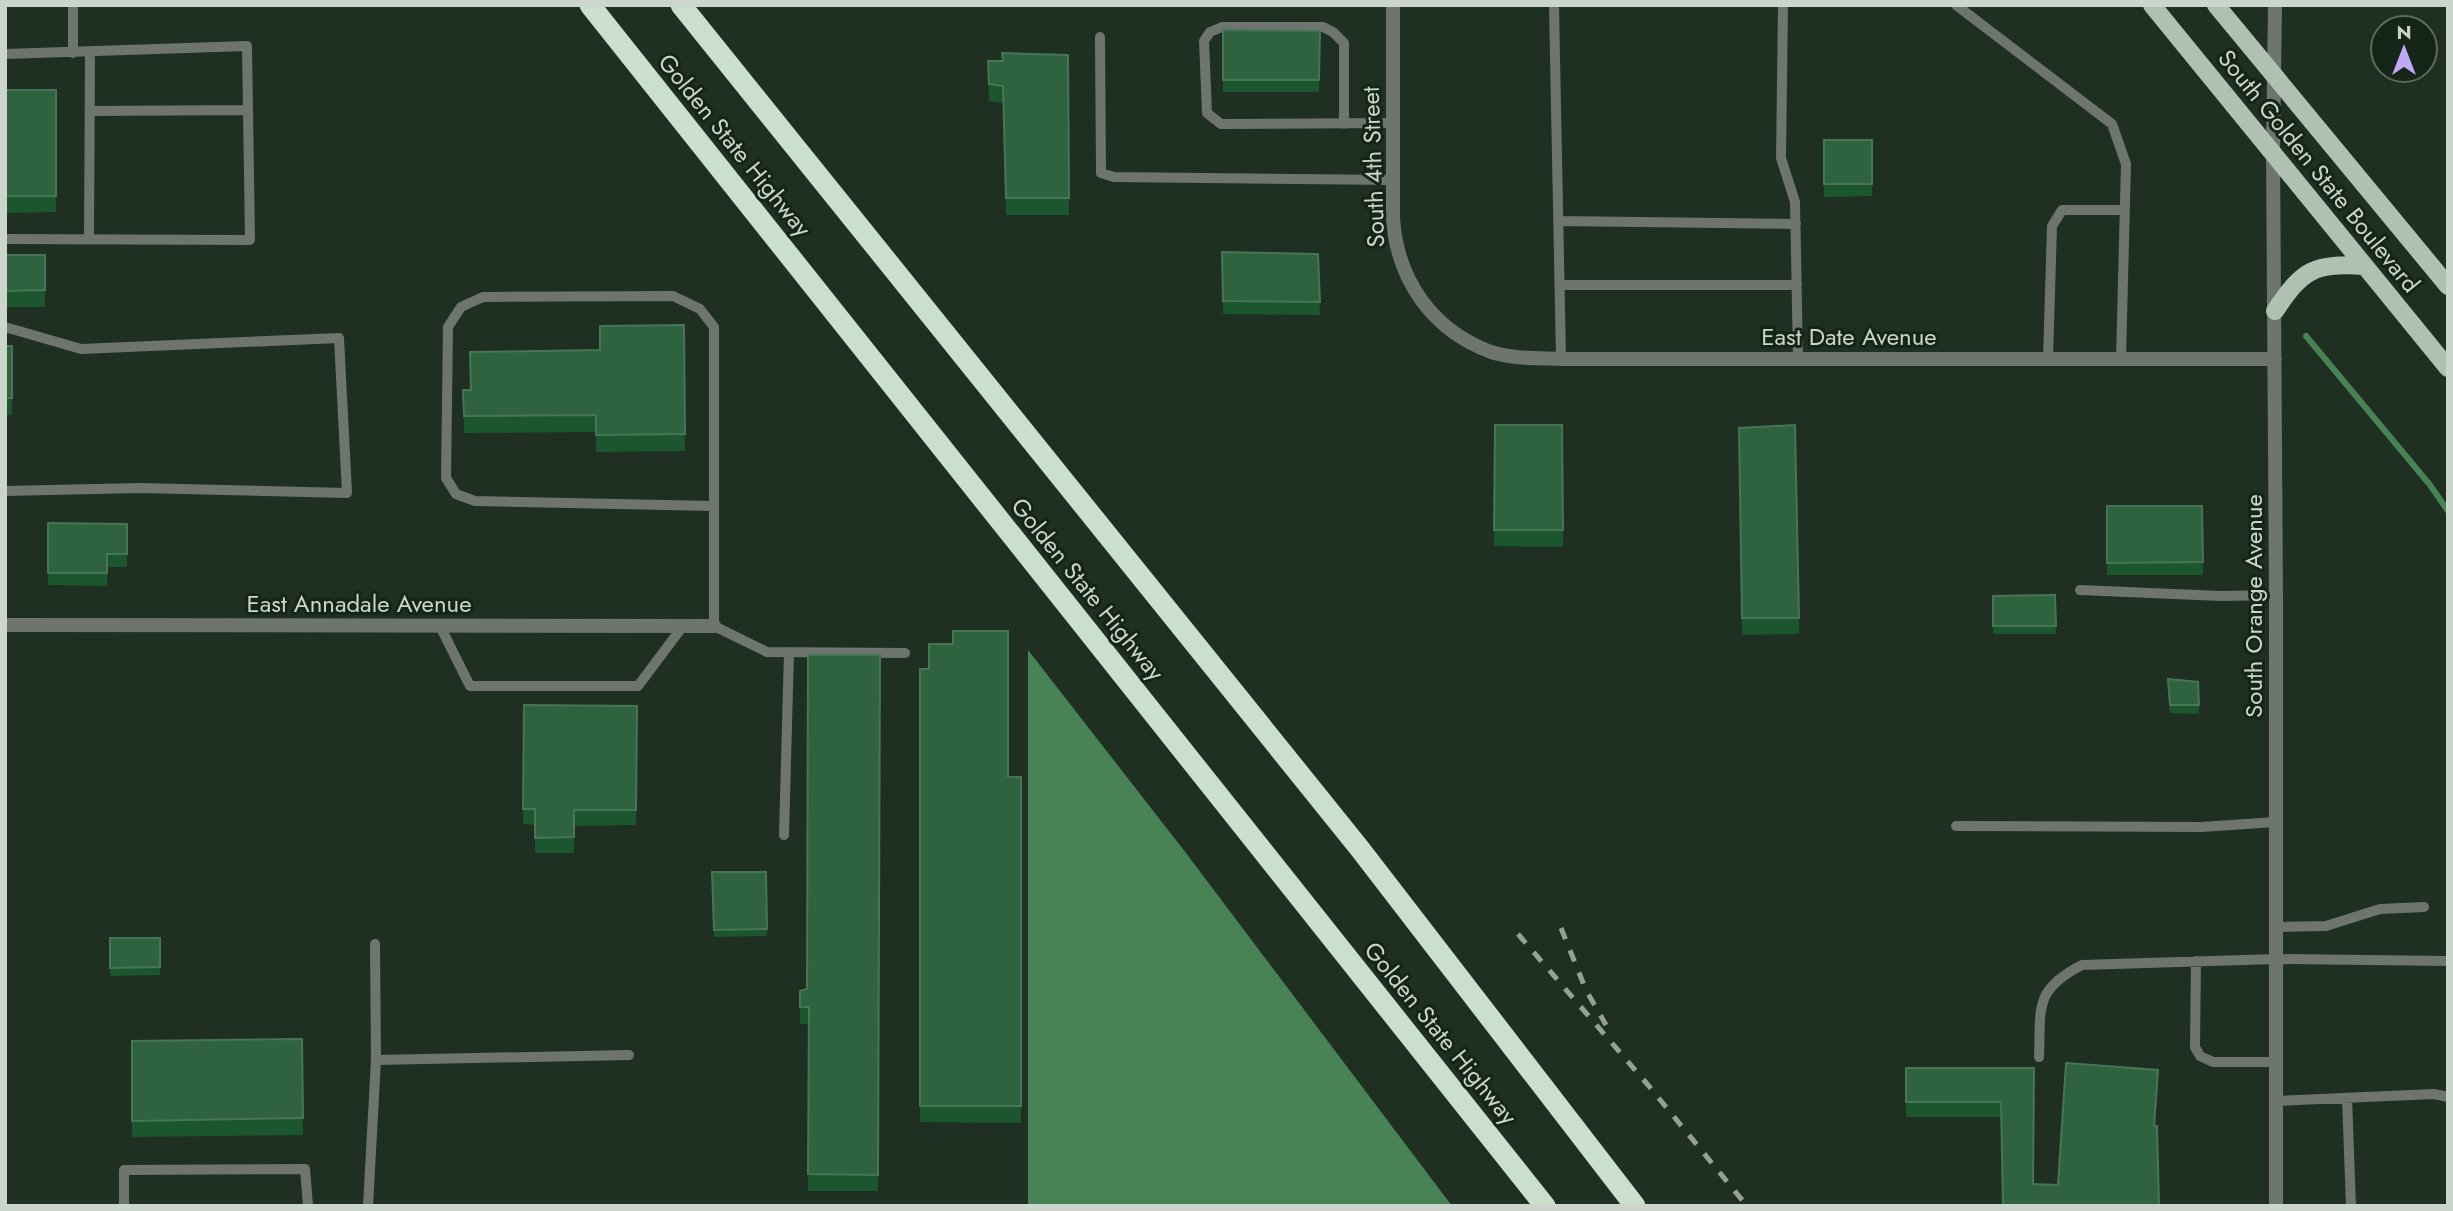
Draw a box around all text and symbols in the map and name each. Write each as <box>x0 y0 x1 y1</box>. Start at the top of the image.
north arrow <box>2369 14 2439 84</box>
text: N <box>2396 19 2412 46</box>
street label: South Golden State Boulevard <box>2210 42 2428 300</box>
street label: Golden State Highway <box>650 46 820 244</box>
street label: South 4th Street <box>1353 86 1393 248</box>
street label: East Date Avenue <box>1761 319 1937 354</box>
street label: Golden State Highway <box>1003 490 1173 688</box>
street label: South Orange Avenue <box>2236 494 2271 718</box>
street label: East Annadale Avenue <box>246 586 472 621</box>
street label: Golden State Highway <box>1356 934 1526 1132</box>

